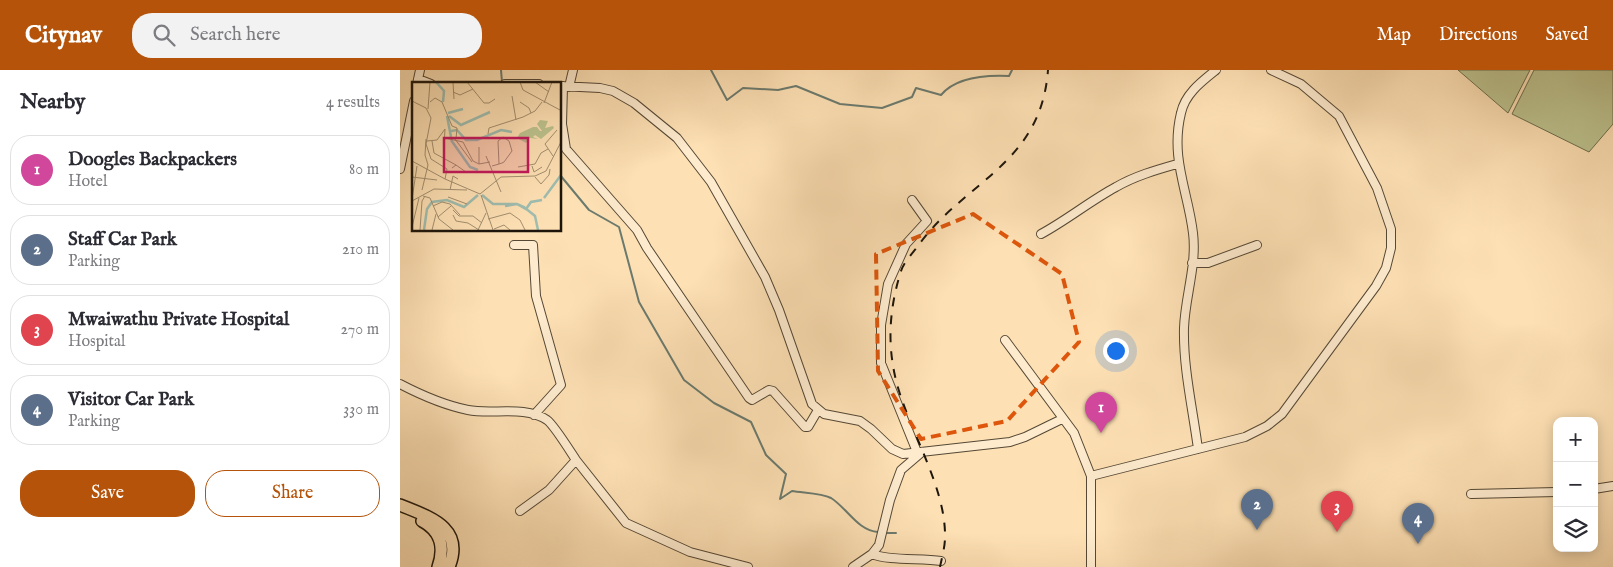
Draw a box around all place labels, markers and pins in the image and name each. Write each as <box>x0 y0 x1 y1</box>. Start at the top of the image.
pin: 1 <box>1085 392 1117 433</box>
pin: 2 <box>1241 489 1273 530</box>
pin: 3 <box>1321 491 1353 532</box>
pin: 4 <box>1402 503 1434 544</box>

